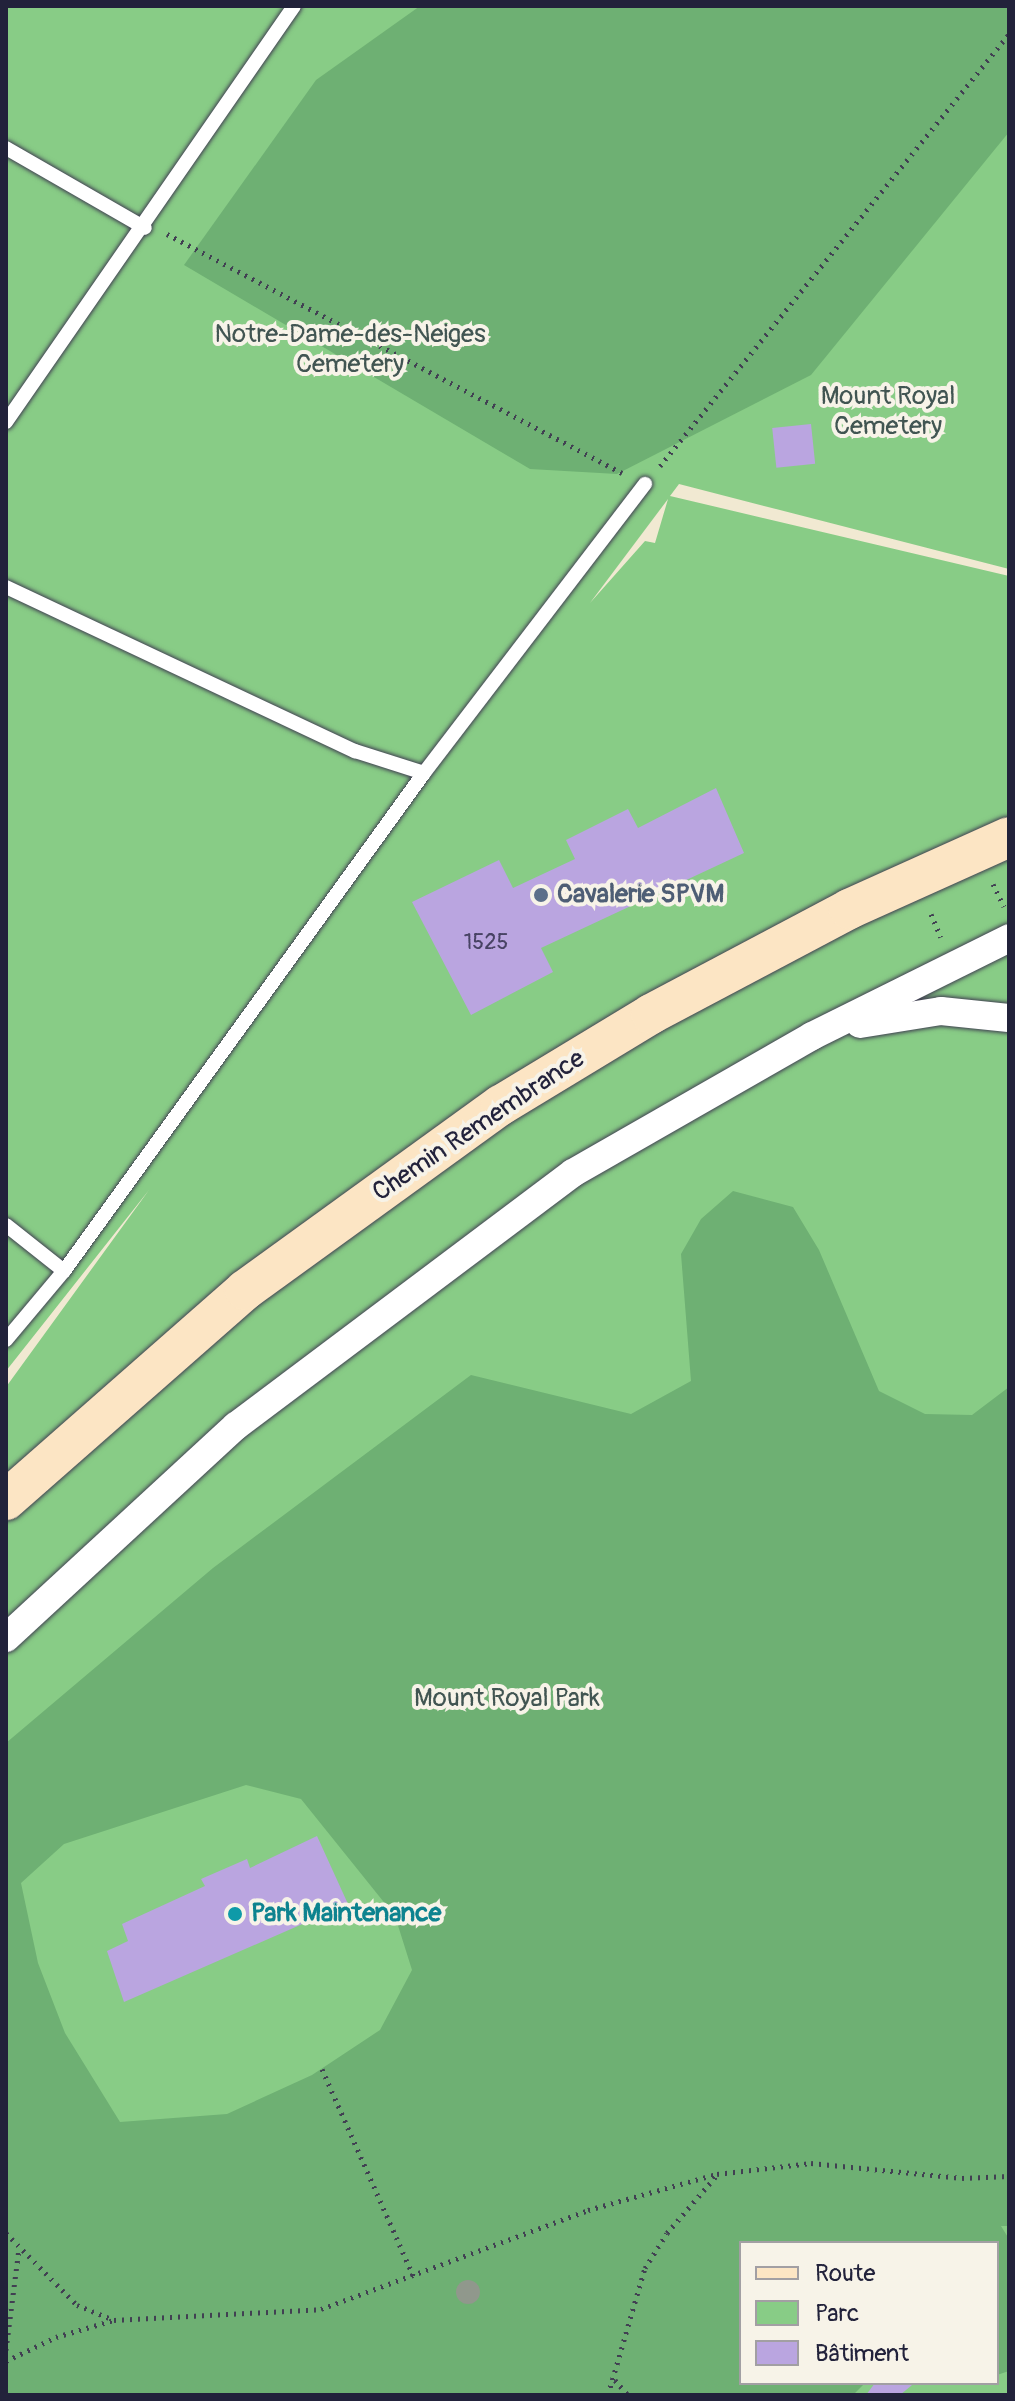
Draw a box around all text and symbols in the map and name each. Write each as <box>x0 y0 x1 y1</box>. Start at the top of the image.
park label: Notre-Dame-des-Neiges Cemetery <box>214 319 486 380</box>
park label: Mount Royal Cemetery <box>821 381 955 442</box>
place label: Cavalerie SPVM <box>557 879 724 911</box>
marker: Cavalerie SPVM <box>532 886 550 904</box>
house number: 1525 <box>464 930 508 956</box>
street label: Chemin Remembrance <box>367 1043 591 1209</box>
park label: Mount Royal Park <box>414 1683 600 1715</box>
place label: Park Maintenance <box>251 1898 441 1930</box>
marker: Park Maintenance <box>226 1905 244 1923</box>
legend <box>739 2241 999 2385</box>
text: Route <box>815 2259 875 2288</box>
text: Parc <box>815 2299 859 2328</box>
text: Bâtiment <box>815 2339 909 2368</box>

